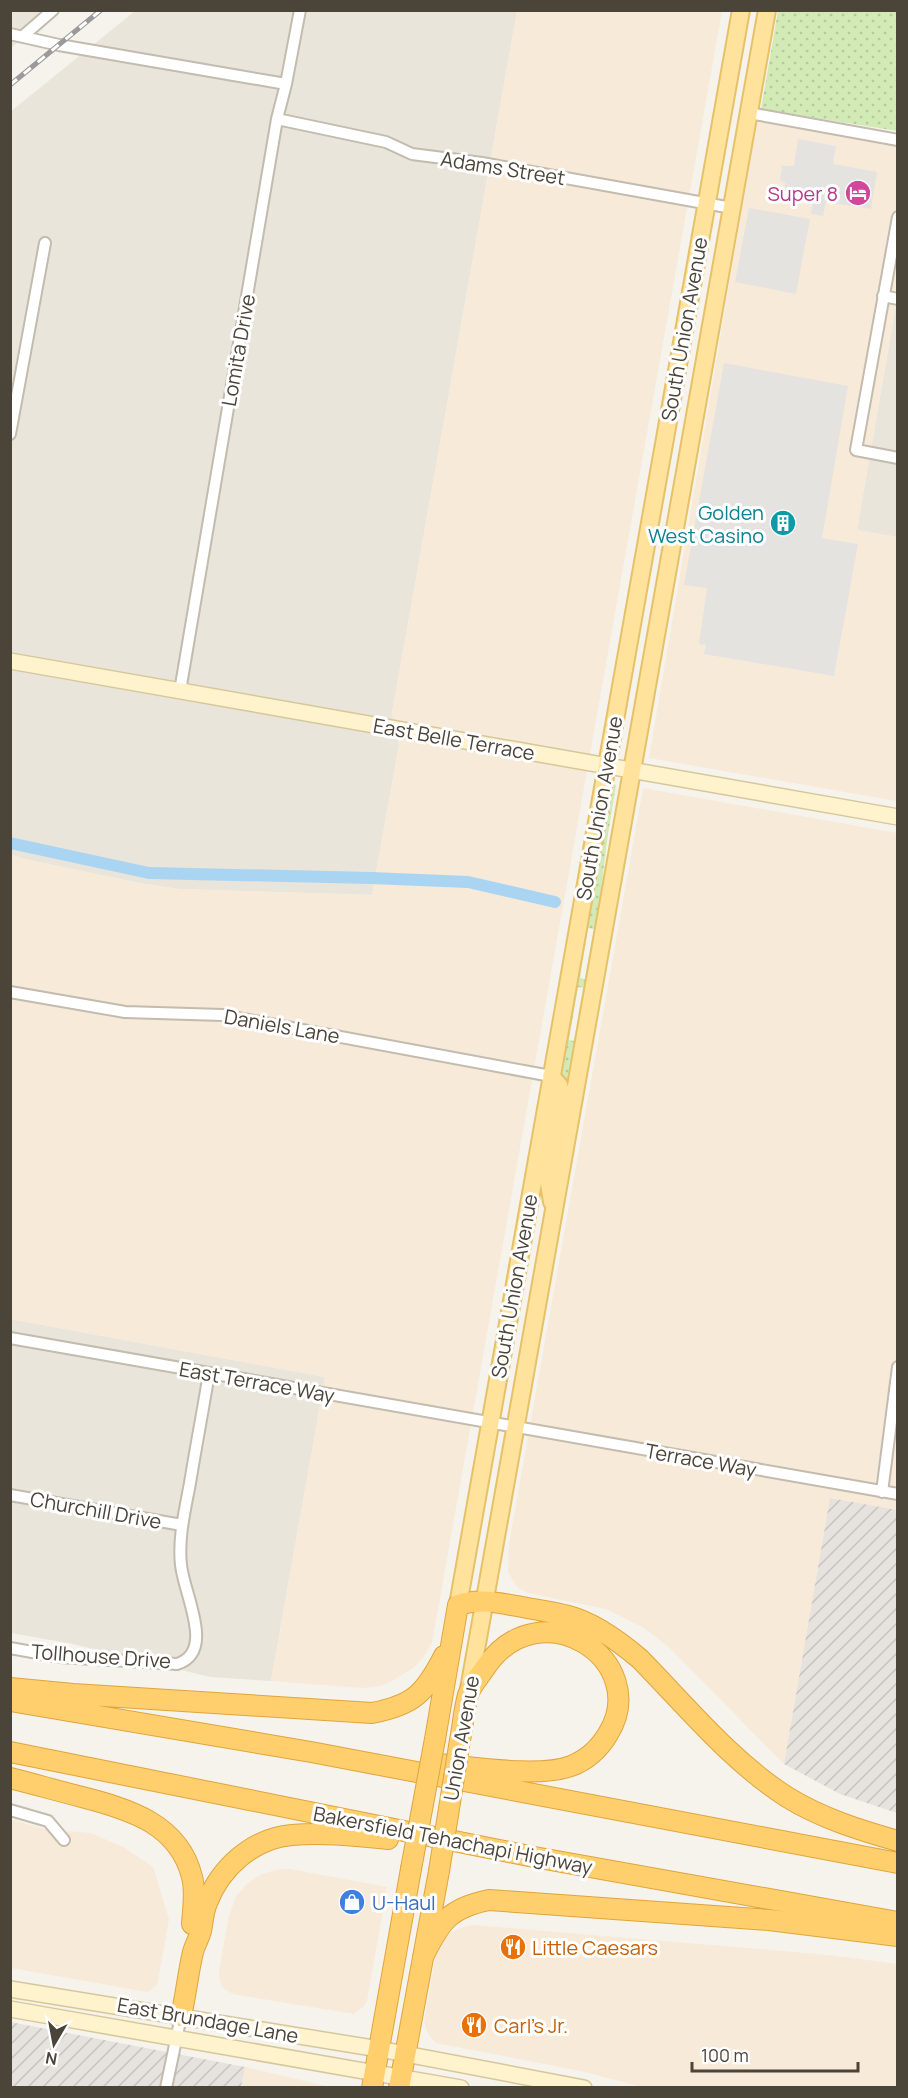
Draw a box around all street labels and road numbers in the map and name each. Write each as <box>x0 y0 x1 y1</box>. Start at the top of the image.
street label: Adams Street <box>439 145 567 191</box>
street label: South Union Avenue <box>654 235 714 423</box>
street label: Lomita Drive <box>215 292 261 408</box>
street label: East Belle Terrace <box>371 711 537 767</box>
street label: South Union Avenue <box>569 714 629 902</box>
street label: Daniels Lane <box>222 1003 342 1049</box>
street label: South Union Avenue <box>484 1192 544 1380</box>
street label: East Terrace Way <box>177 1355 337 1409</box>
street label: Terrace Way <box>643 1437 759 1483</box>
street label: Churchill Drive <box>28 1485 164 1535</box>
street label: Tollhouse Drive <box>30 1638 172 1674</box>
street label: Union Avenue <box>437 1673 485 1803</box>
street label: Bakersfield Tehachapi Highway <box>311 1800 595 1880</box>
street label: East Brundage Lane <box>115 1991 301 2049</box>

